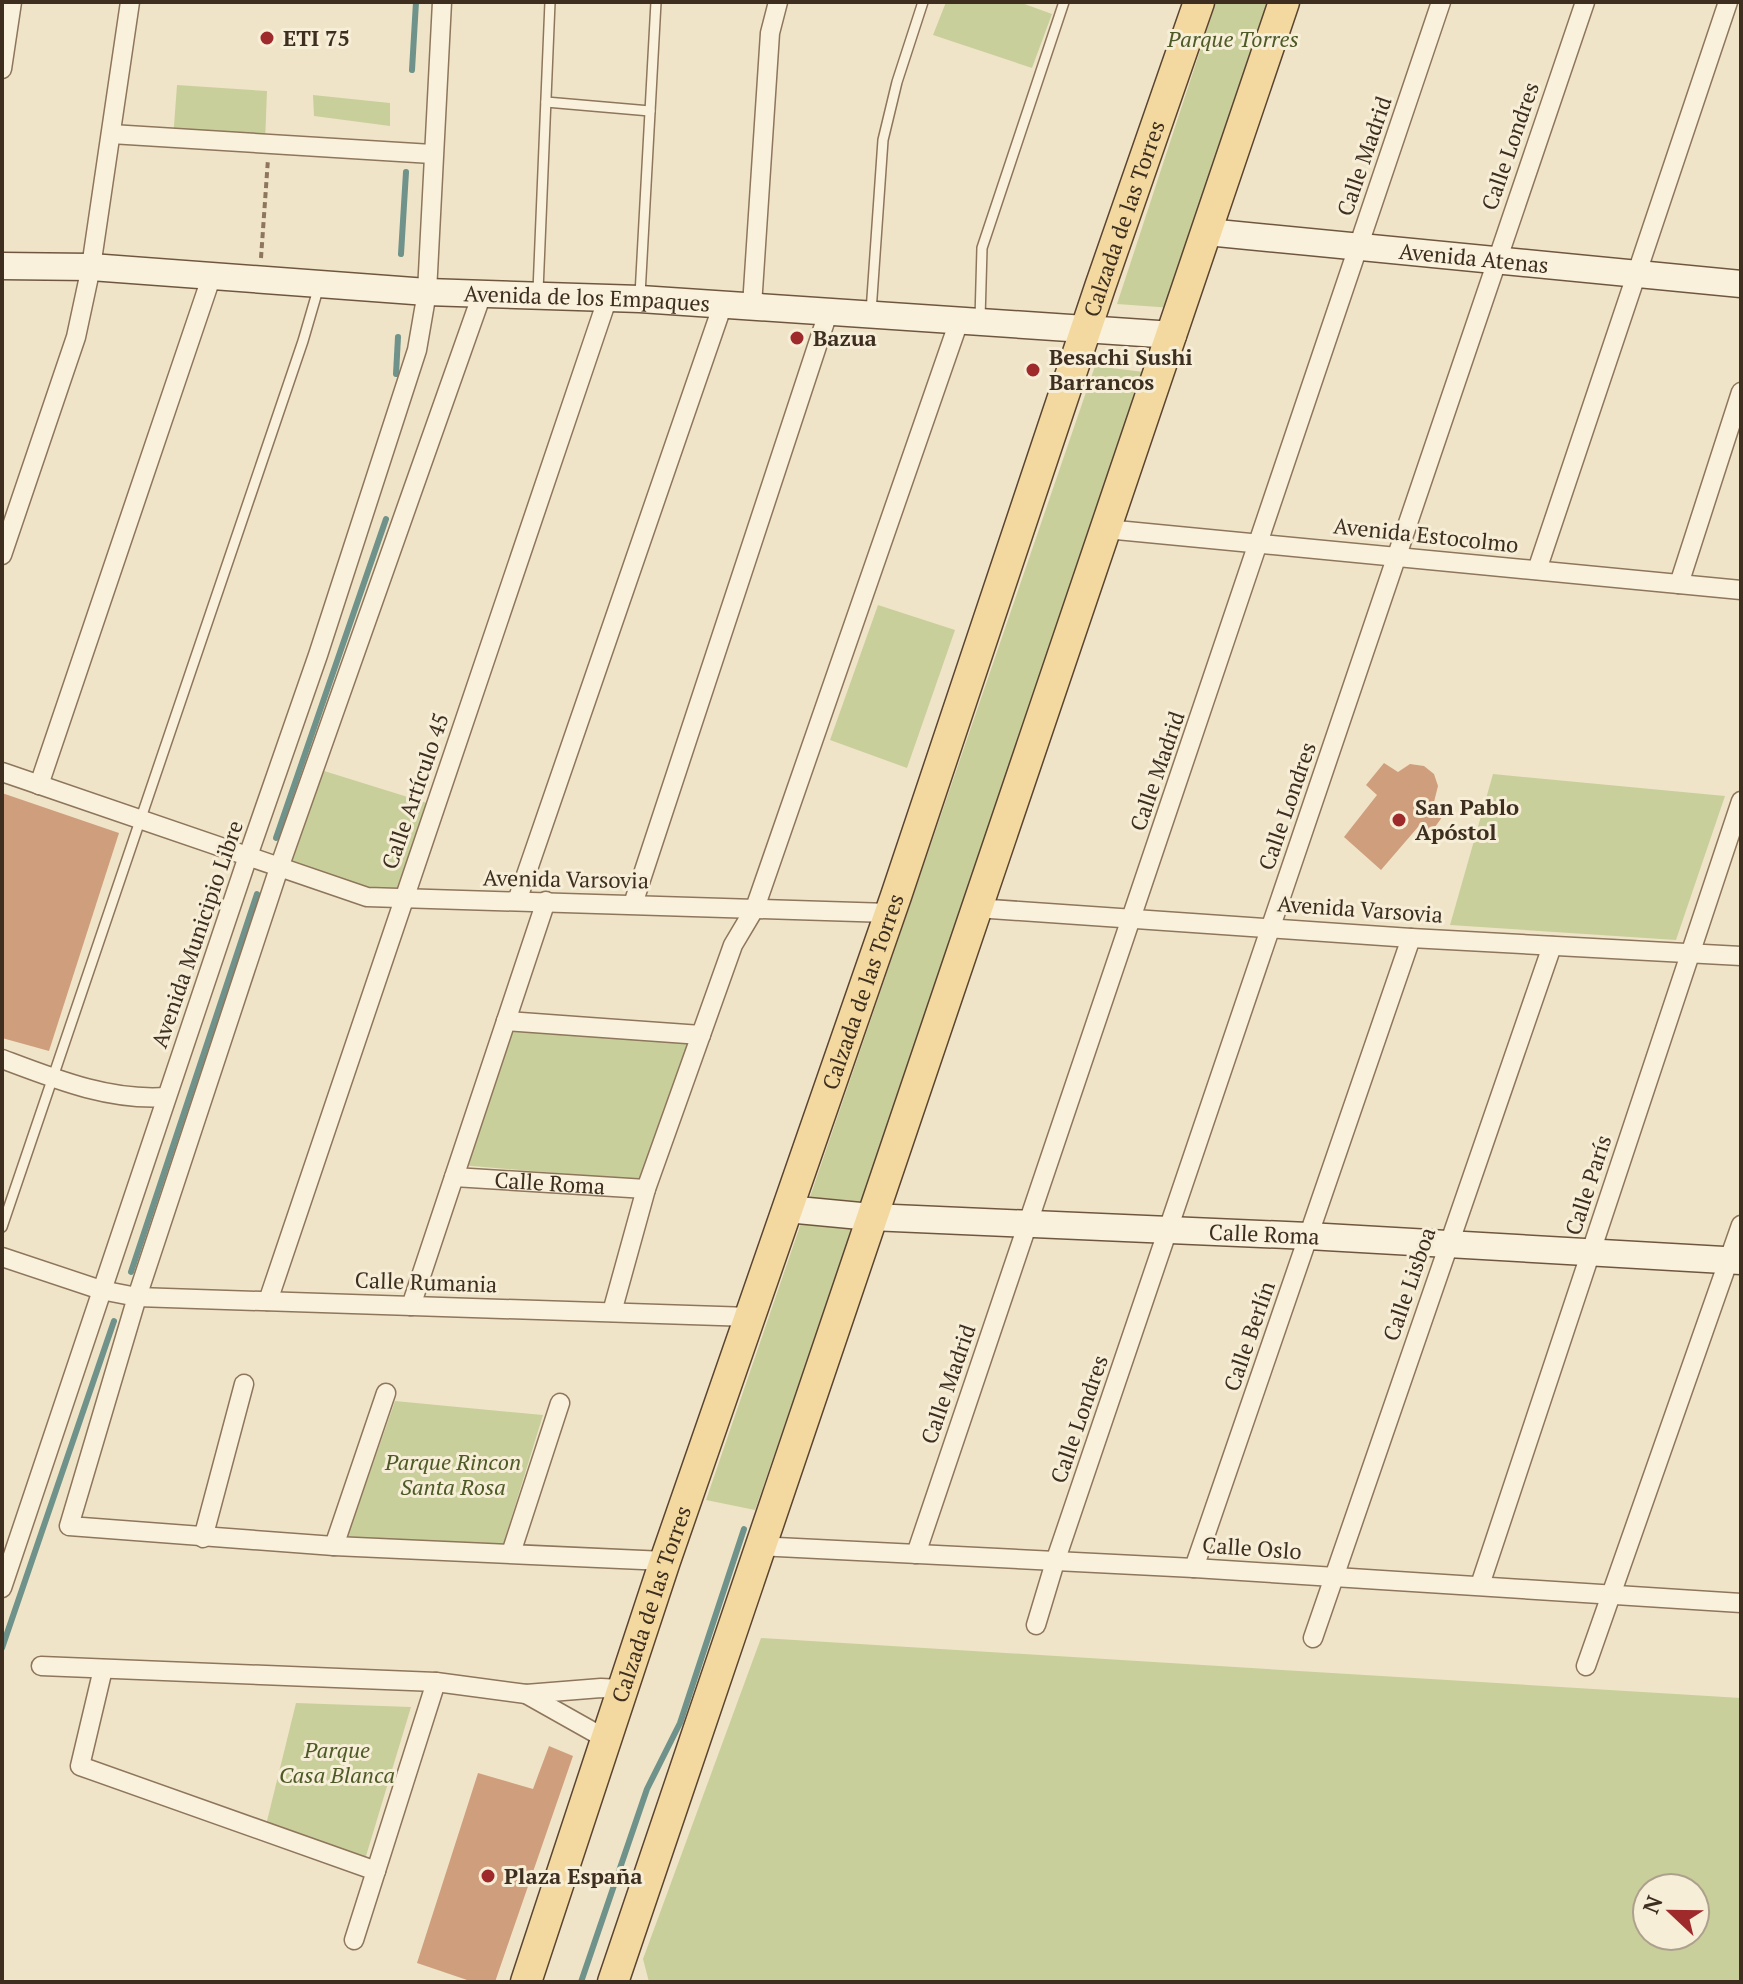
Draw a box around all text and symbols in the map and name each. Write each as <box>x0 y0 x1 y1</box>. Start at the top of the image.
place label: ETI 75 <box>283 23 350 52</box>
park label: Parque Torres <box>1166 24 1299 53</box>
marker: ETI 75 <box>258 29 276 47</box>
street label: Calle Londres <box>1474 78 1545 214</box>
street label: Calle Madrid <box>1330 92 1398 219</box>
street label: Calzada de las Torres <box>1076 117 1171 320</box>
street label: Avenida Atenas <box>1398 236 1550 279</box>
street label: Avenida de los Empaques <box>463 278 711 318</box>
place label: Bazua <box>813 323 877 352</box>
marker: Bazua <box>788 329 806 347</box>
place label: Besachi Sushi Barrancos <box>1049 342 1193 396</box>
marker: Besachi Sushi Barrancos <box>1024 361 1042 379</box>
street label: Avenida Estocolmo <box>1332 510 1520 559</box>
street label: Calle Madrid <box>1123 707 1191 834</box>
street label: Calle Artículo 45 <box>374 709 455 873</box>
street label: Calle Londres <box>1251 738 1322 874</box>
place label: San Pablo Apóstol <box>1415 792 1519 846</box>
marker: San Pablo Apóstol <box>1390 811 1408 829</box>
street label: Avenida Municipio Libre <box>144 816 249 1051</box>
street label: Avenida Varsovia <box>483 863 649 894</box>
street label: Avenida Varsovia <box>1276 888 1444 929</box>
street label: Calzada de las Torres <box>815 890 910 1093</box>
street label: Calle París <box>1558 1131 1617 1239</box>
street label: Calle Roma <box>494 1165 606 1200</box>
street label: Calle Roma <box>1208 1217 1320 1251</box>
street label: Calle Lisboa <box>1376 1223 1442 1345</box>
street label: Calle Rumania <box>354 1265 498 1298</box>
street label: Calle Berlín <box>1216 1277 1281 1395</box>
street label: Calle Madrid <box>914 1320 982 1447</box>
street label: Calle Londres <box>1043 1351 1114 1487</box>
park label: Parque Rincon Santa Rosa <box>384 1447 521 1501</box>
street label: Calzada de las Torres <box>604 1502 697 1706</box>
street label: Calle Oslo <box>1201 1530 1303 1565</box>
park label: Parque Casa Blanca <box>279 1735 395 1789</box>
place label: Plaza España <box>504 1861 643 1890</box>
marker: Plaza España <box>479 1867 497 1885</box>
north arrow <box>1631 1872 1711 1952</box>
text: N <box>1635 1891 1669 1917</box>

